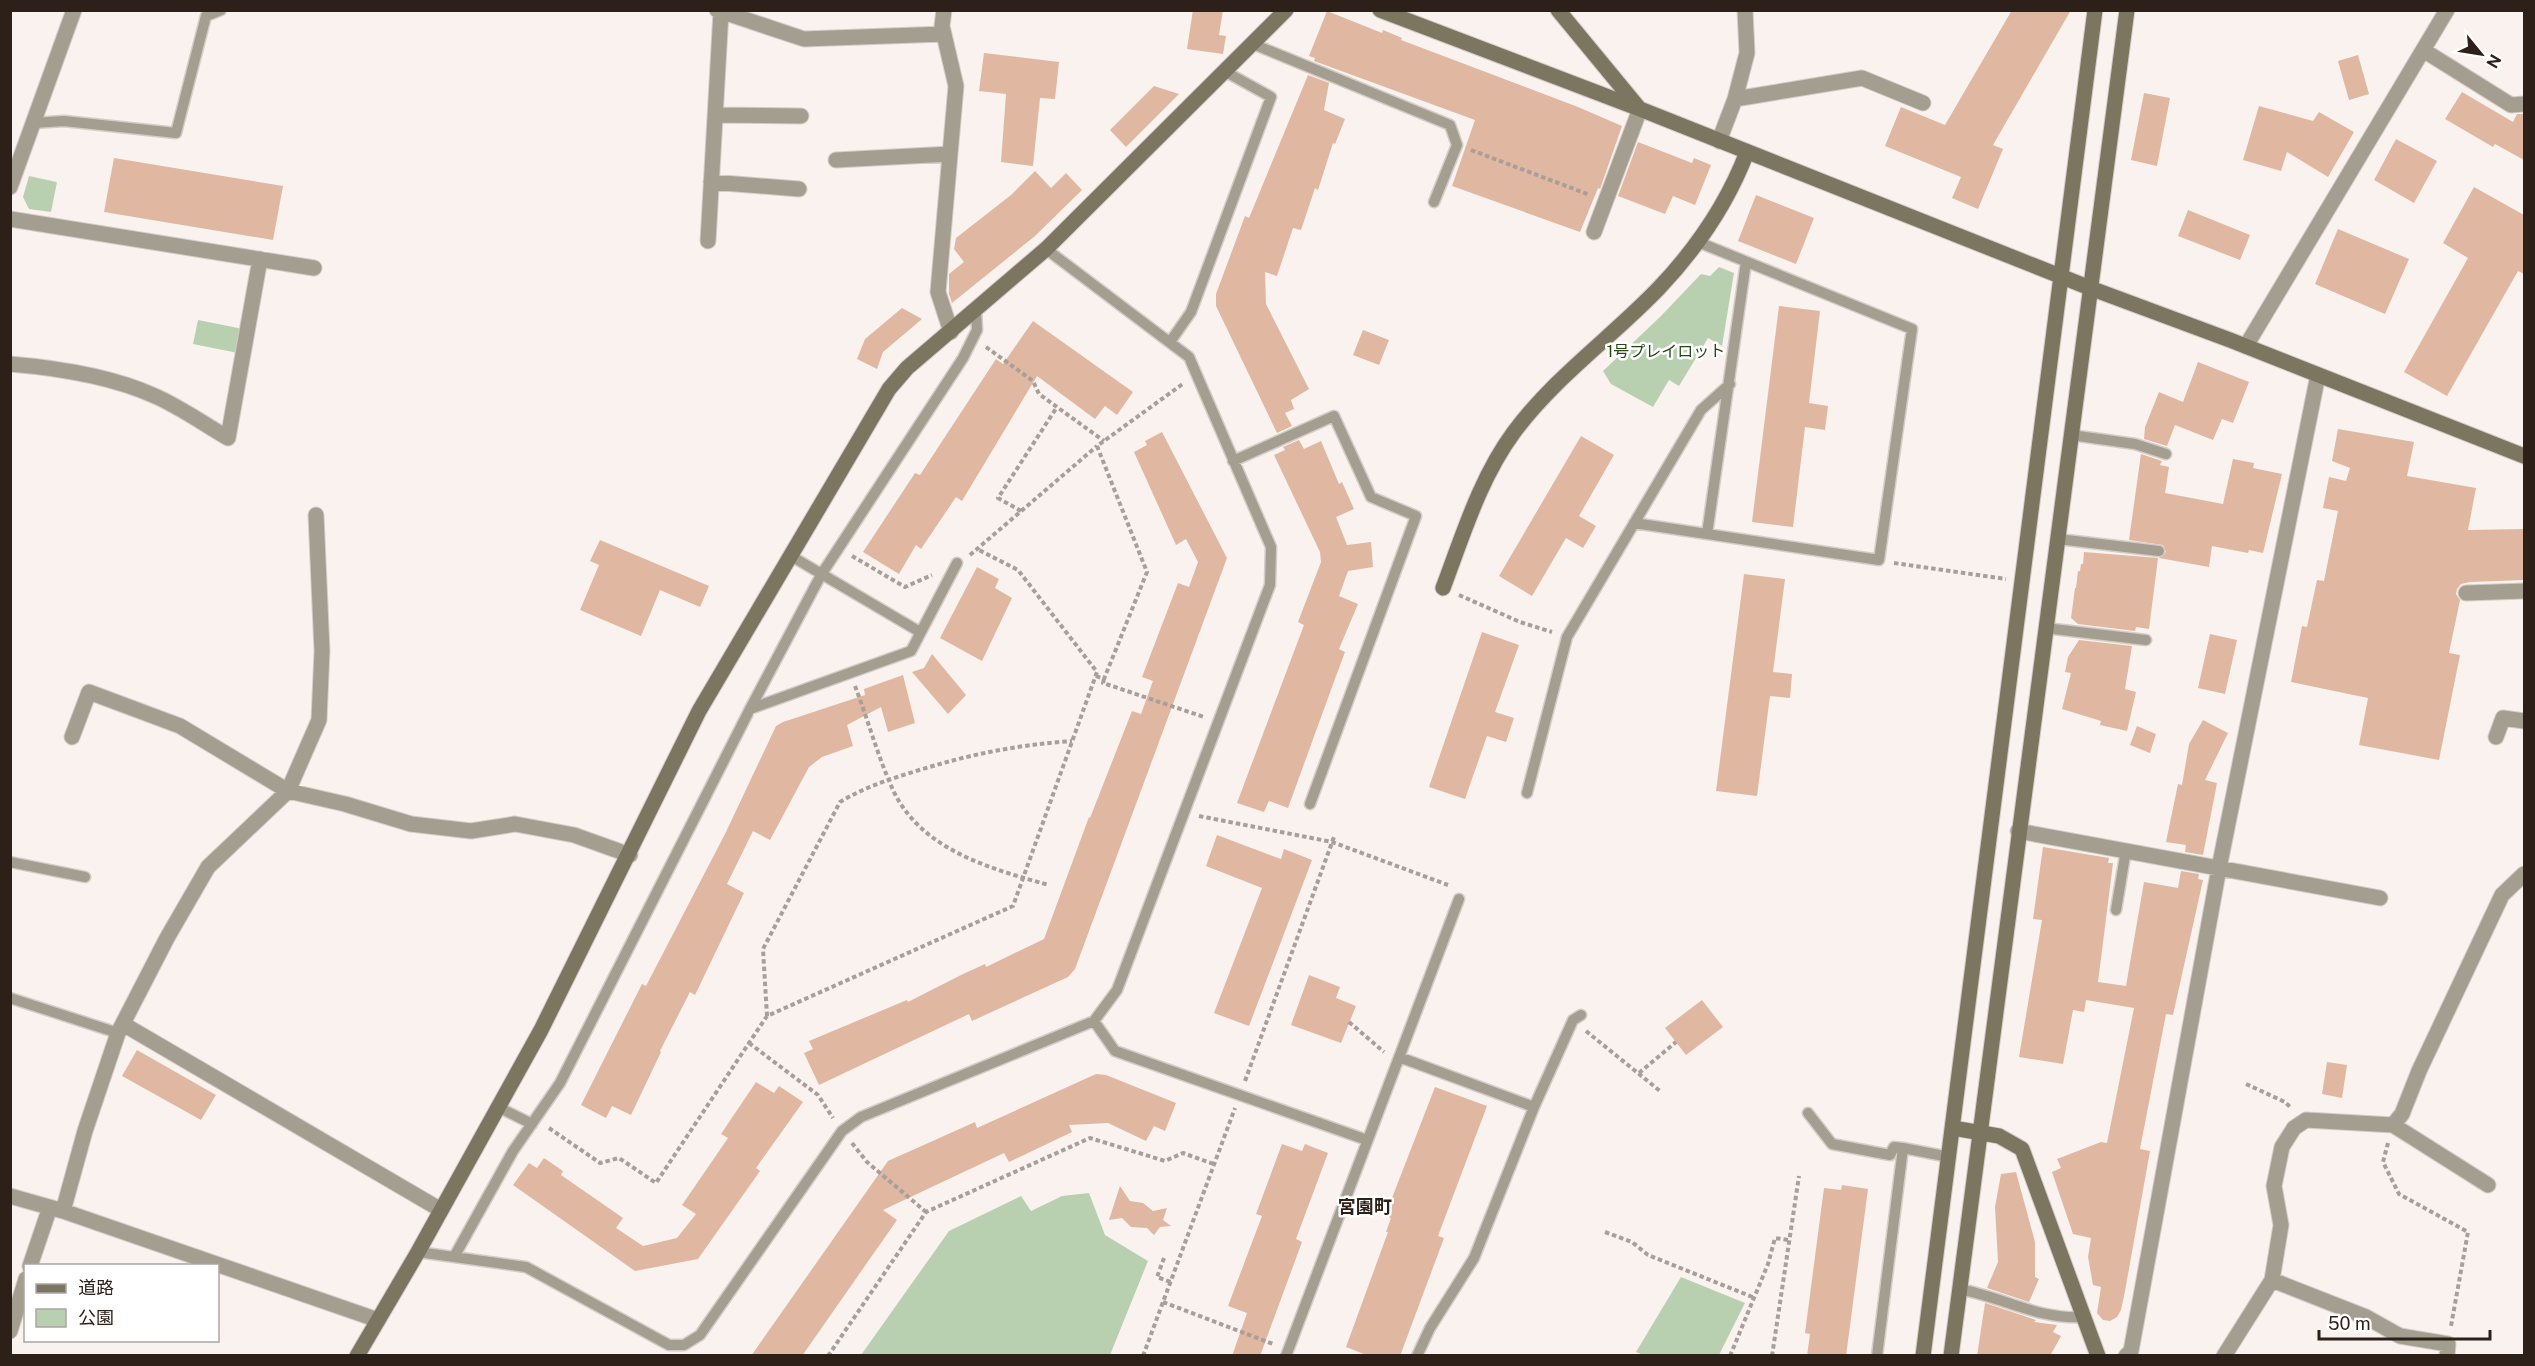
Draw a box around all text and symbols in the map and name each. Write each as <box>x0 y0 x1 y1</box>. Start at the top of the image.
north arrow <box>2451 24 2511 84</box>
text: N <box>2482 51 2505 71</box>
park label: 1号プレイロット <box>1607 342 1725 361</box>
district label: 宮園町 <box>1338 1196 1392 1217</box>
legend <box>24 1264 219 1342</box>
text: 道路 <box>78 1277 114 1298</box>
scale bar <box>2319 1303 2490 1341</box>
text: 公園 <box>78 1307 114 1328</box>
text: 50 m <box>2328 1313 2371 1334</box>

